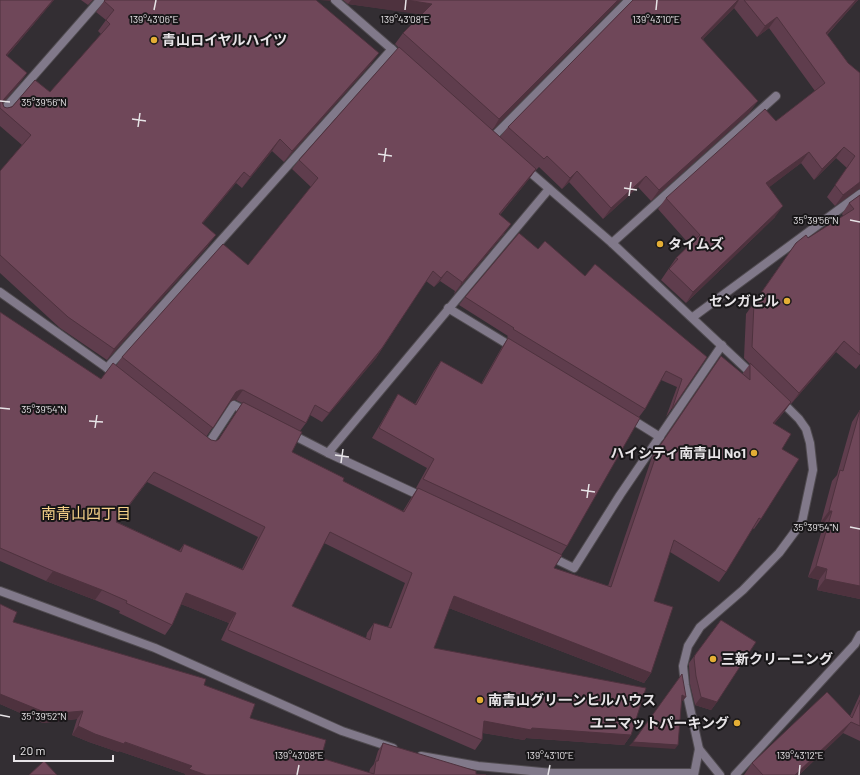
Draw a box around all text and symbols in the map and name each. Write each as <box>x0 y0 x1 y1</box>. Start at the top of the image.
text: 139°43'06"E <box>129 13 179 25</box>
text: 139°43'08"E <box>380 13 430 25</box>
text: 139°43'10"E <box>632 13 680 25</box>
place label: 青山ロイヤルハイツ <box>162 31 287 48</box>
marker: 青山ロイヤルハイツ <box>149 35 159 45</box>
text: 35°39'56"N <box>21 96 67 108</box>
text: 35°39'56"N <box>793 214 839 226</box>
place label: タイムズ <box>668 235 724 252</box>
marker: タイムズ <box>655 239 665 249</box>
place label: センガビル <box>709 292 779 309</box>
marker: センガビル <box>782 296 792 306</box>
text: 35°39'54"N <box>21 403 67 415</box>
place label: ハイシティ南青山 No1 <box>610 444 746 461</box>
marker: ハイシティ南青山 No1 <box>749 448 759 458</box>
district label: 南青山四丁目 <box>41 504 131 522</box>
text: 35°39'54"N <box>793 521 839 533</box>
place label: 三新クリーニング <box>721 650 833 667</box>
marker: 三新クリーニング <box>708 654 718 664</box>
place label: 南青山グリ一ンヒルハウス <box>488 691 656 708</box>
marker: 南青山グリ一ンヒルハウス <box>475 695 485 705</box>
text: 35°39'52"N <box>21 710 67 722</box>
place label: ユニマットパーキング <box>589 714 729 731</box>
marker: ユニマットパーキング <box>732 718 742 728</box>
scale bar <box>14 737 113 763</box>
text: 20 m <box>20 743 46 757</box>
text: 139°43'08"E <box>274 749 324 761</box>
text: 139°43'10"E <box>526 749 574 761</box>
text: 139°43'12"E <box>776 749 824 761</box>

